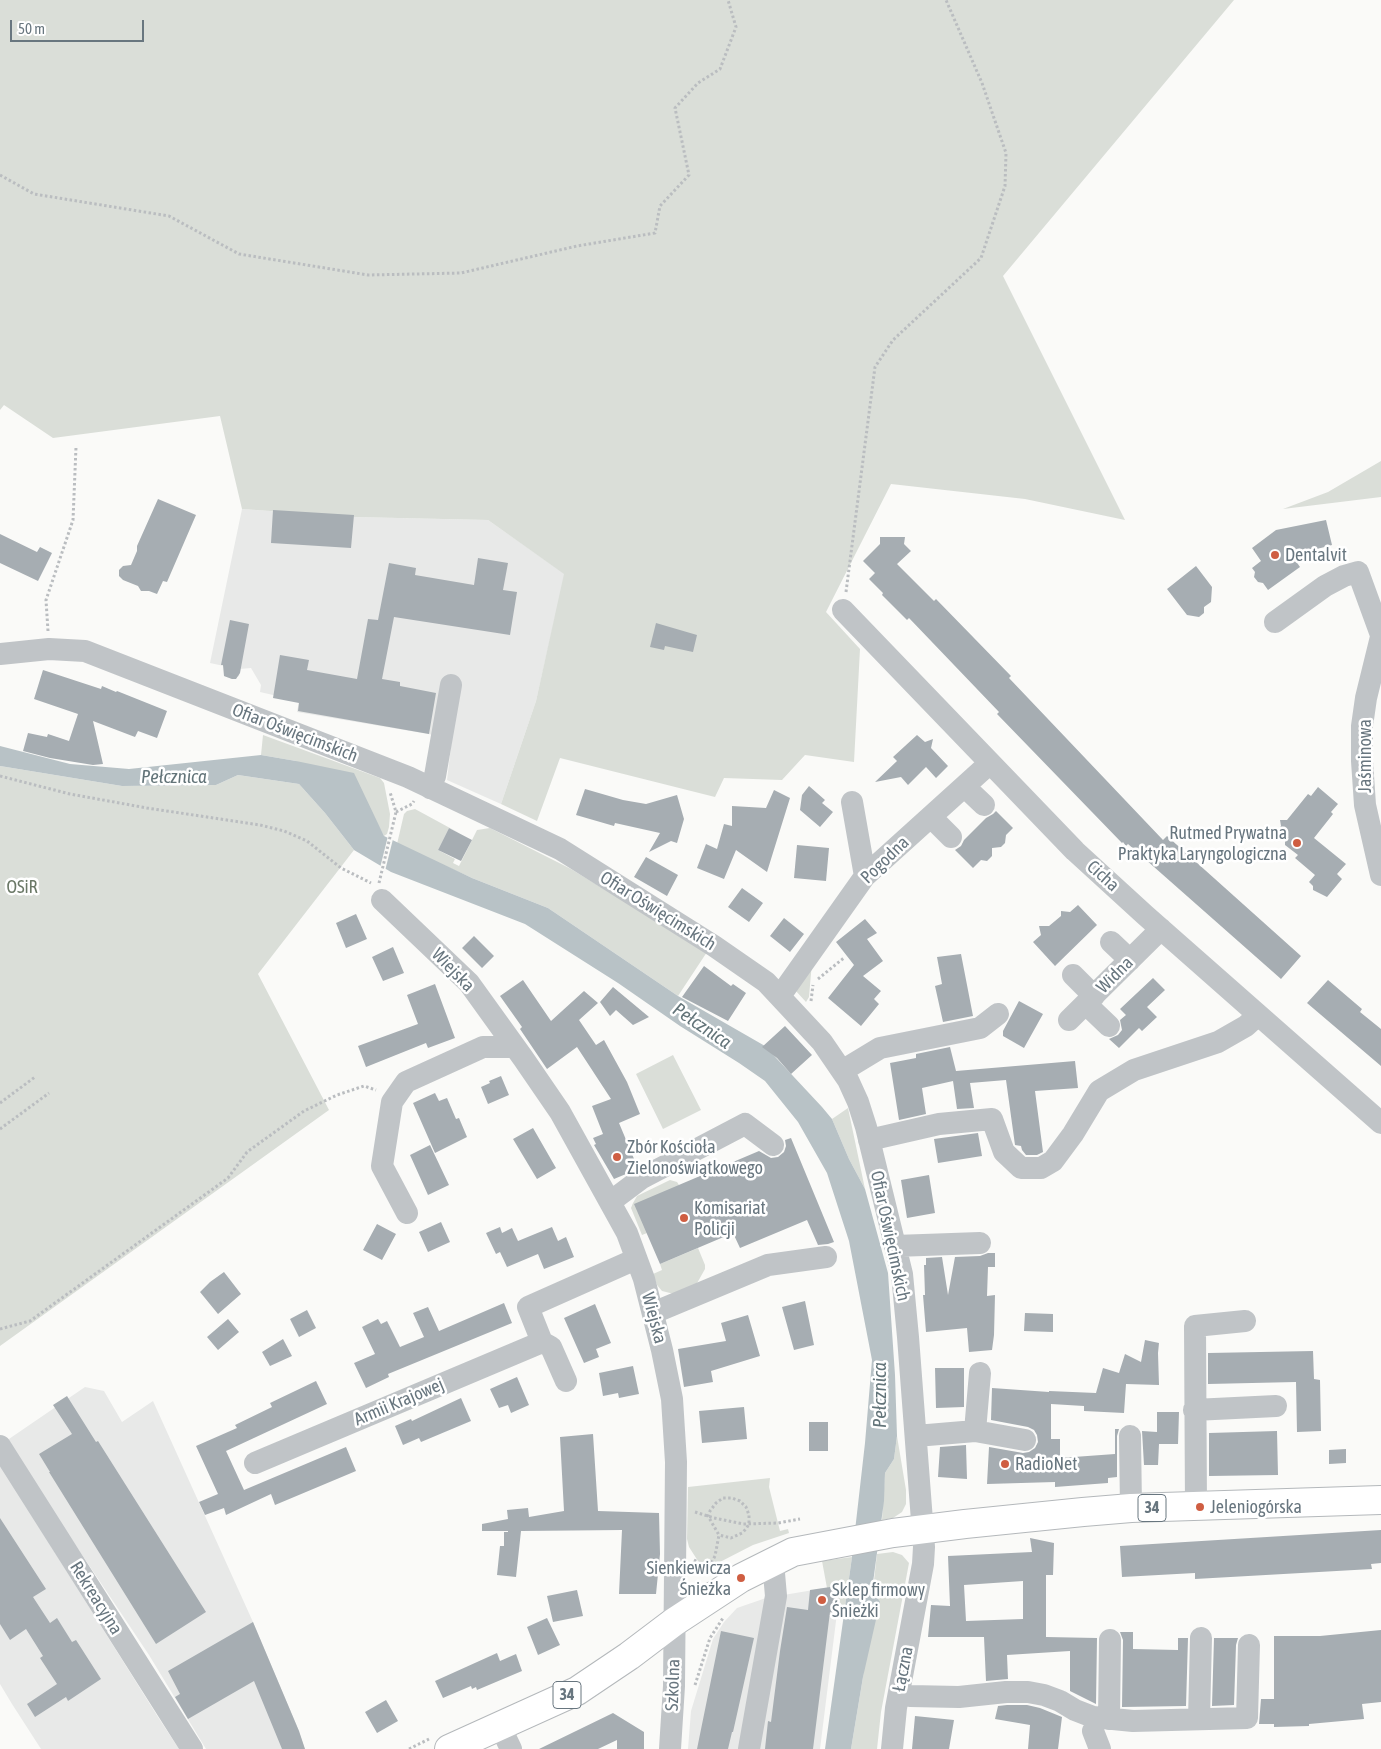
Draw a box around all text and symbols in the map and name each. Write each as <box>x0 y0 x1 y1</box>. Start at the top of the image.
scale bar <box>12 10 146 42</box>
text: 50 m <box>18 20 45 37</box>
place label: Dentalvit <box>1285 544 1347 566</box>
marker: Dentalvit <box>1269 549 1281 561</box>
street label: Ofiar Oświęcimskich <box>229 699 361 767</box>
street label: Jaśminowa <box>1354 719 1376 793</box>
water label: Pełcznica <box>141 766 207 788</box>
place label: Rutmed Prywatna Praktyka Laryngologiczna <box>1118 822 1287 864</box>
street label: Pogodna <box>856 832 914 888</box>
marker: Rutmed Prywatna Praktyka Laryngologiczna <box>1291 837 1303 849</box>
street label: Cicha <box>1082 856 1124 896</box>
street label: Ofiar Oświęcimskich <box>596 867 720 955</box>
park label: OSiR <box>6 876 38 898</box>
street label: Wiejska <box>427 944 479 996</box>
street label: Widna <box>1092 952 1138 998</box>
water label: Pełcznica <box>668 998 736 1054</box>
place label: Zbór Kościoła Zielonoświątkowego <box>627 1136 763 1178</box>
marker: Zbór Kościoła Zielonoświątkowego <box>611 1151 623 1163</box>
street label: Ofiar Oświęcimskich <box>866 1169 914 1303</box>
place label: Komisariat Policji <box>694 1197 766 1240</box>
marker: Komisariat Policji <box>678 1212 690 1224</box>
street label: Wiejska <box>637 1290 671 1346</box>
water label: Pełcznica <box>869 1362 891 1428</box>
street label: Armii Krajowej <box>351 1373 447 1431</box>
place label: RadioNet <box>1015 1453 1077 1475</box>
marker: RadioNet <box>999 1458 1011 1470</box>
road number: 34 <box>1138 1495 1166 1522</box>
place label: Jeleniogórska <box>1210 1496 1302 1518</box>
marker: Jeleniogórska <box>1194 1501 1206 1513</box>
street label: Rekreacyjna <box>65 1557 127 1639</box>
place label: Sienkiewicza Śnieżka <box>646 1557 731 1600</box>
marker: Sienkiewicza Śnieżka <box>735 1572 747 1584</box>
place label: Sklep firmowy Śnieżki <box>832 1579 925 1622</box>
marker: Sklep firmowy Śnieżki <box>816 1594 828 1606</box>
street label: Łączna <box>888 1645 918 1693</box>
street label: Szkolna <box>661 1659 685 1711</box>
road number: 34 <box>553 1682 581 1708</box>

